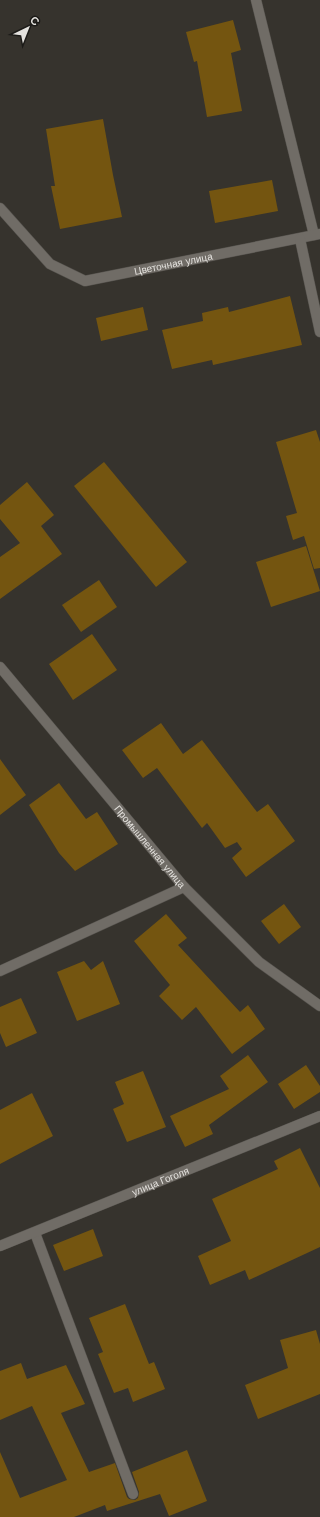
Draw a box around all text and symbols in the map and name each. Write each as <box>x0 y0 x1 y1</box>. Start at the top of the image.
north arrow <box>8 8 48 48</box>
text: С <box>28 14 42 28</box>
street label: Цветочная улица <box>133 250 214 277</box>
street label: Промышленная улица <box>112 803 188 890</box>
street label: улица Гоголя <box>130 1164 190 1197</box>

